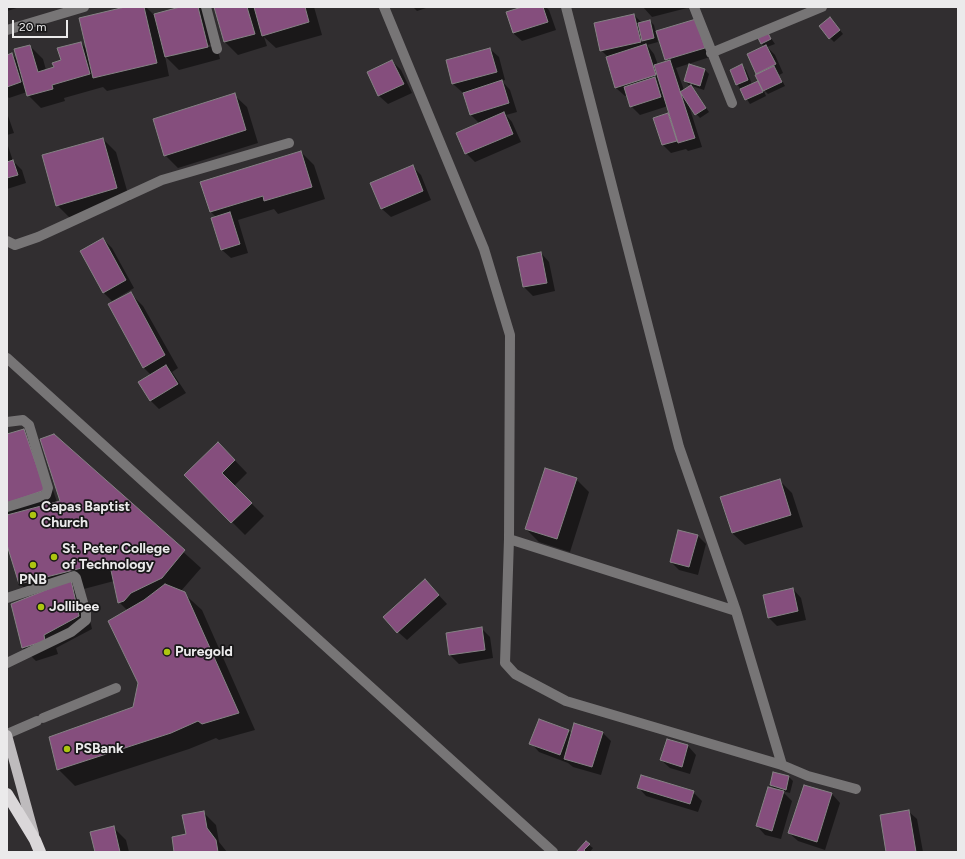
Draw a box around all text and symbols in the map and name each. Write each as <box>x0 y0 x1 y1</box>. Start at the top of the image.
scale bar <box>14 12 70 38</box>
text: 20 m <box>19 20 47 34</box>
place label: Capas Baptist Church <box>41 499 130 532</box>
marker: Capas Baptist Church <box>28 510 38 520</box>
place label: St. Peter College of Technology <box>62 541 170 574</box>
marker: St. Peter College of Technology <box>49 552 59 562</box>
marker: PNB <box>28 560 38 570</box>
place label: PNB <box>19 572 47 588</box>
place label: Jollibee <box>49 599 99 615</box>
marker: Jollibee <box>36 602 46 612</box>
place label: Puregold <box>175 644 233 660</box>
marker: Puregold <box>162 647 172 657</box>
place label: PSBank <box>75 741 123 757</box>
marker: PSBank <box>62 744 72 754</box>

